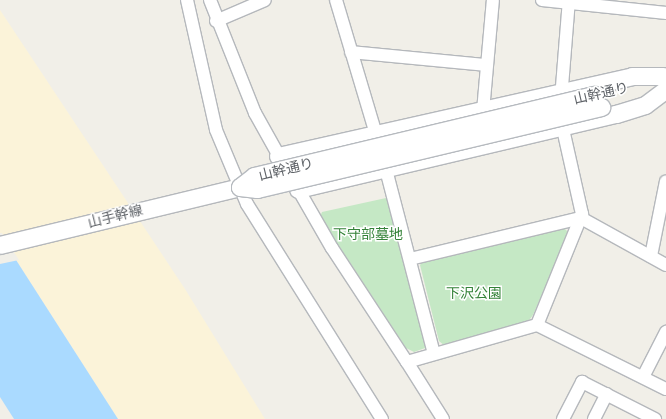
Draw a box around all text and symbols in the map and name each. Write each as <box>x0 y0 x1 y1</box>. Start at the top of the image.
street label: 山幹通り <box>572 79 630 107</box>
street label: 山幹通り <box>257 154 315 184</box>
street label: 山手幹線 <box>86 201 144 231</box>
park label: 下守部墓地 <box>333 226 403 242</box>
park label: 下沢公園 <box>446 285 502 301</box>

